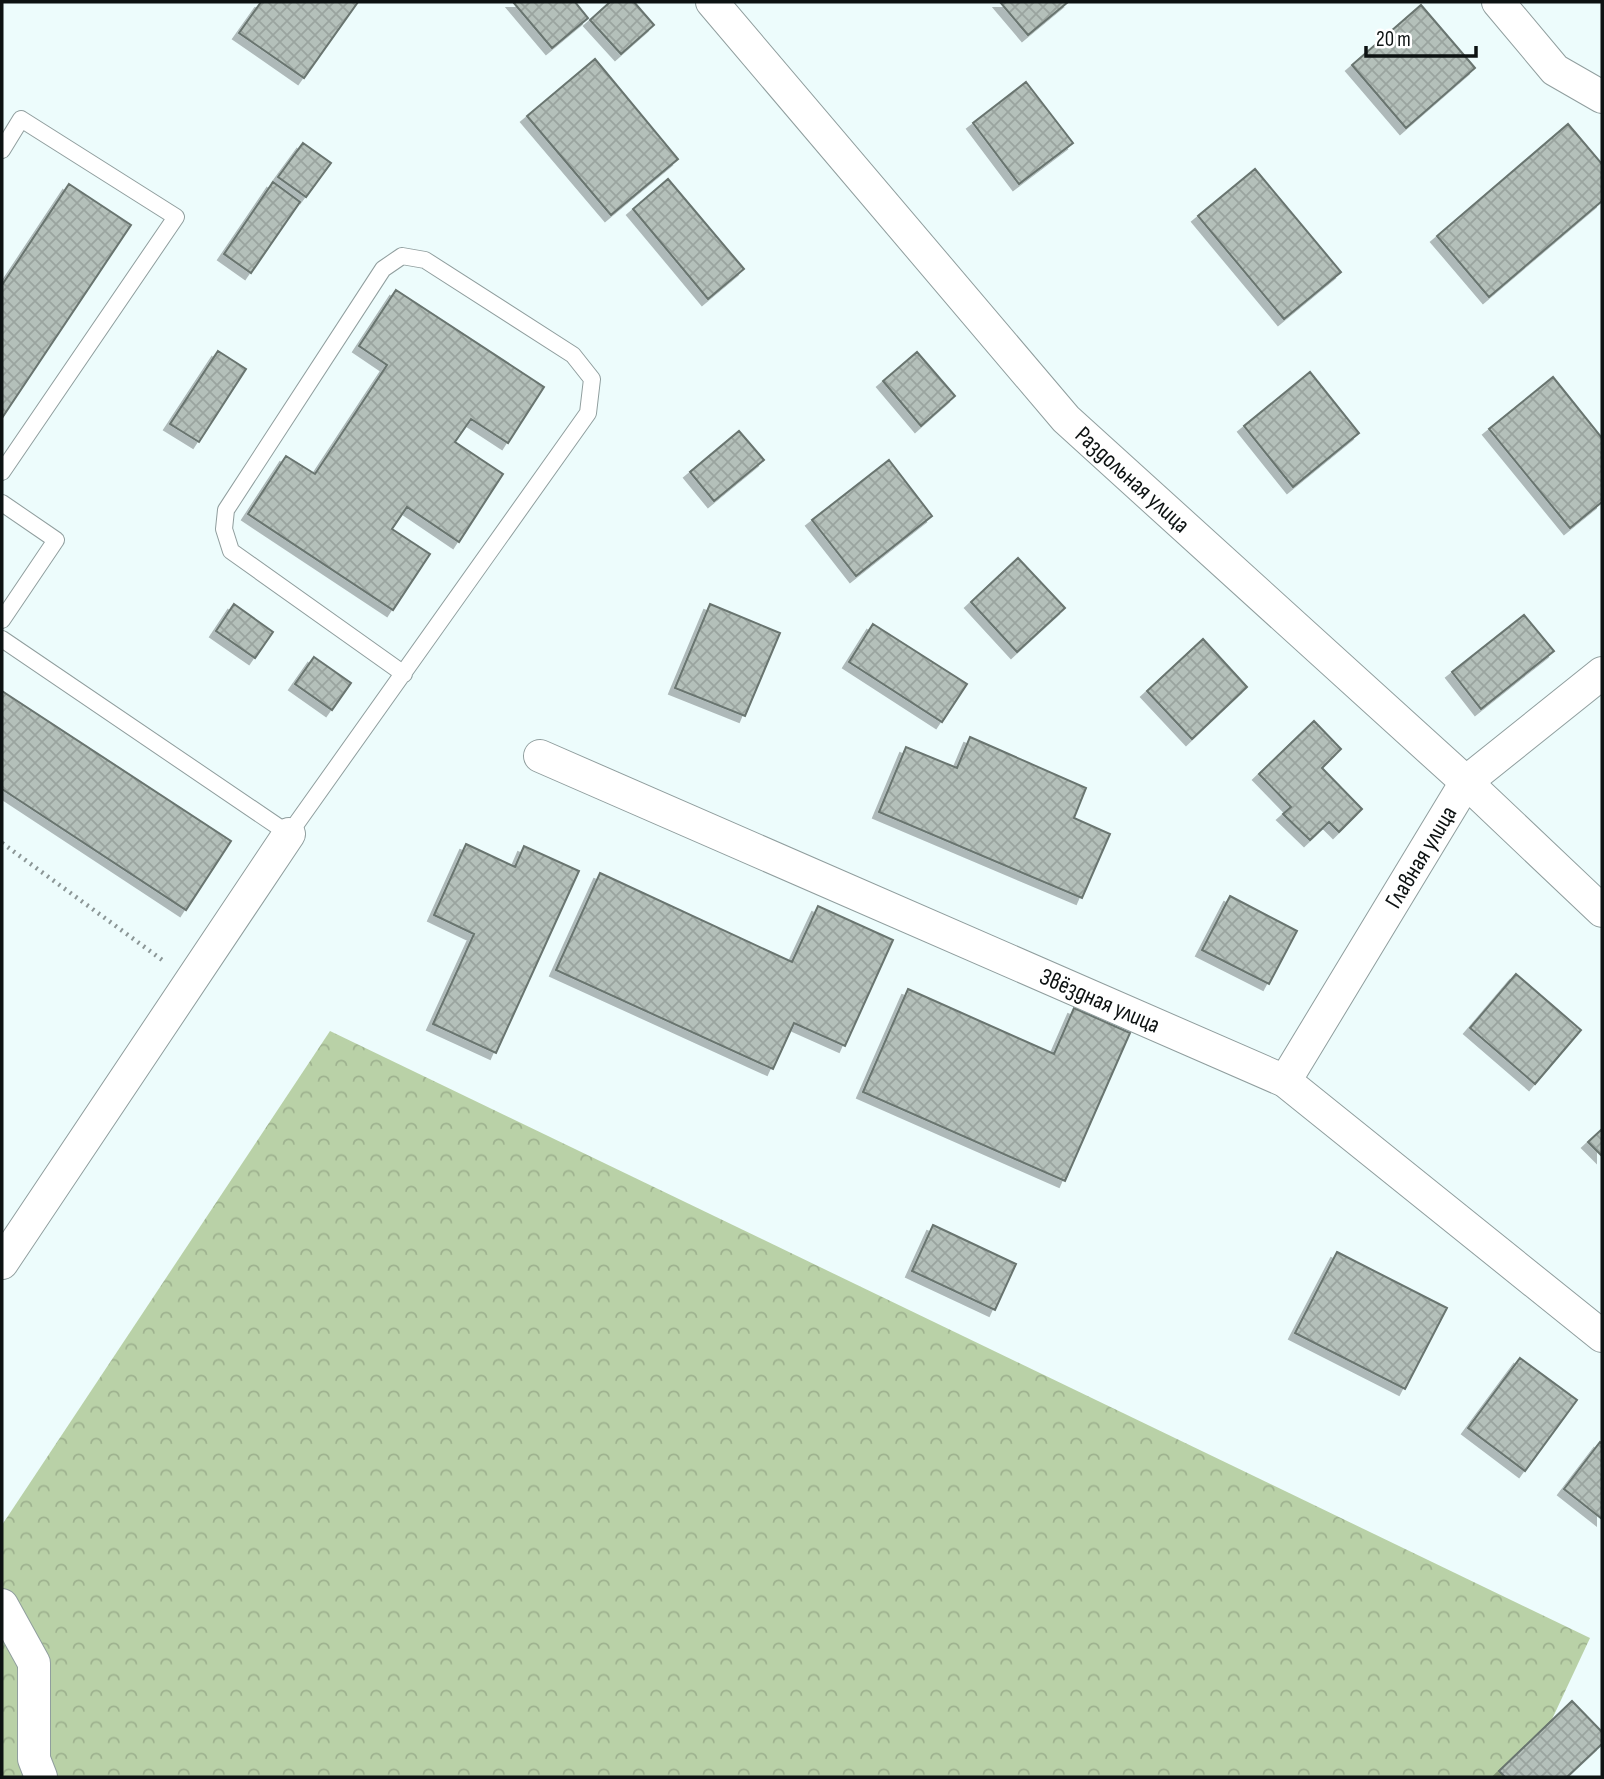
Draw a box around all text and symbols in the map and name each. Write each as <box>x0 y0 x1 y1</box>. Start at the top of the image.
scale bar <box>1366 14 1476 58</box>
text: 20 m <box>1376 27 1411 52</box>
street label: Раздольная улица <box>1069 420 1196 539</box>
street label: Главная улица <box>1379 800 1463 913</box>
street label: Звёздная улица <box>1035 961 1165 1039</box>

